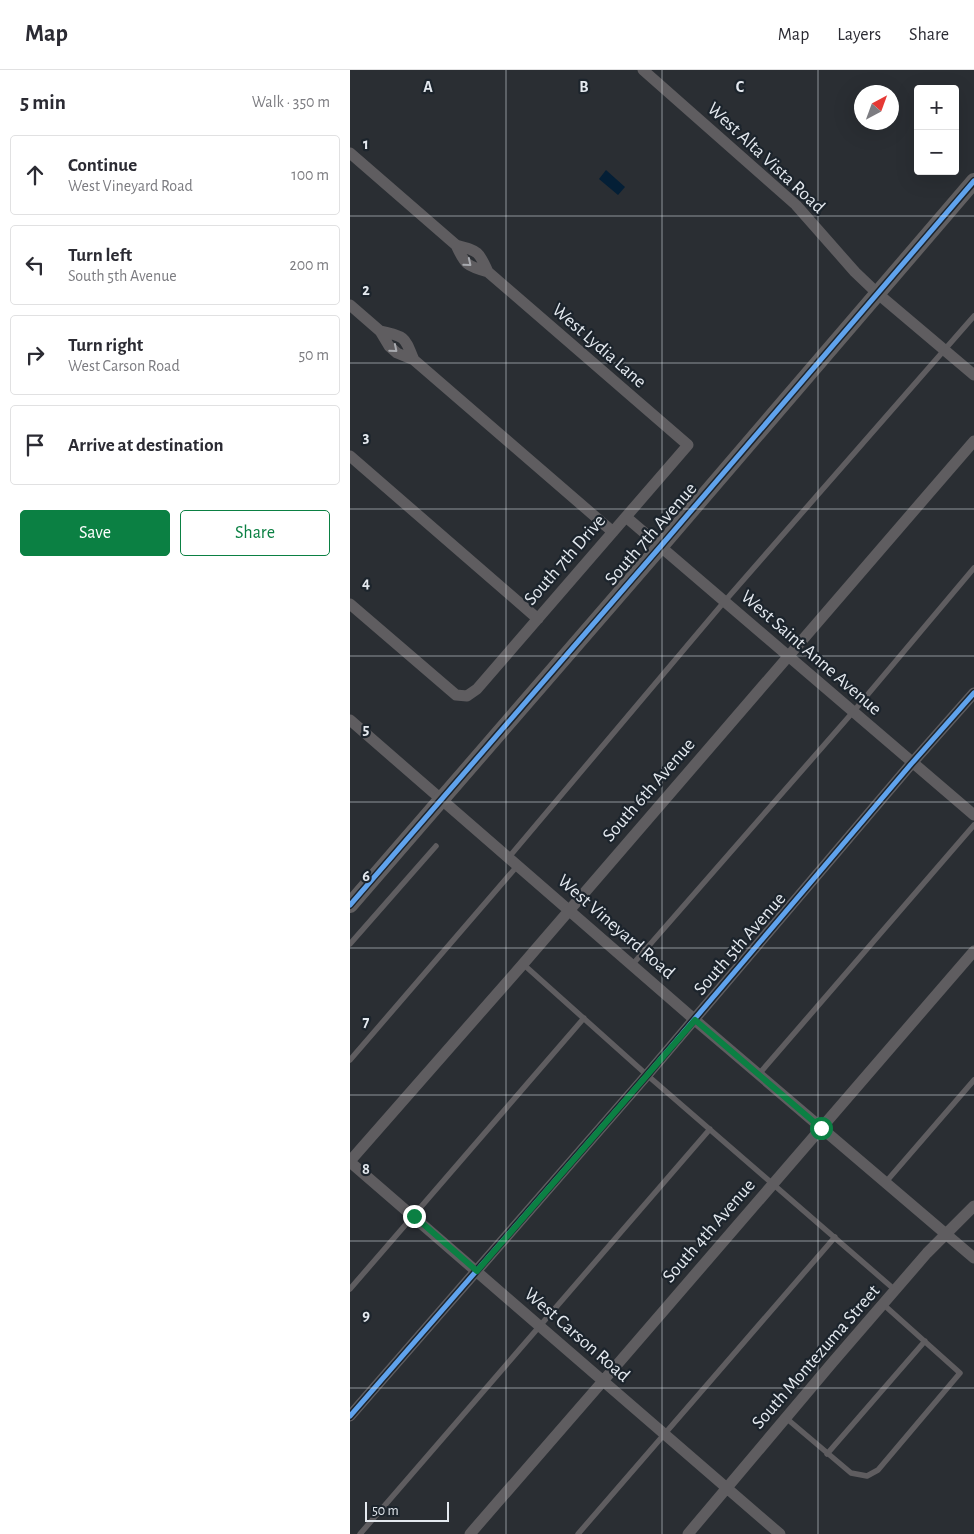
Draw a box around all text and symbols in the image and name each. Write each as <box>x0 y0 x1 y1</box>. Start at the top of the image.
text: Map <box>25 22 68 46</box>
text: Map <box>778 26 809 44</box>
text: Layers <box>837 26 881 44</box>
text: Share <box>909 26 949 44</box>
text: A <box>423 79 433 95</box>
text: B <box>579 79 589 95</box>
text: C <box>736 79 745 95</box>
north arrow <box>854 85 899 130</box>
map controls <box>914 85 959 175</box>
button: + <box>914 85 959 130</box>
text: 5 min <box>20 92 66 113</box>
text: Walk · 350 m <box>252 94 330 110</box>
street label: West Alta Vista Road <box>704 99 828 217</box>
button: − <box>914 130 959 175</box>
text: 1 <box>363 136 369 152</box>
text: Continue <box>68 156 137 175</box>
icon: ahead <box>21 161 49 189</box>
text: 100 m <box>291 167 329 183</box>
text: West Vineyard Road <box>68 178 193 194</box>
text: Turn left <box>68 246 132 265</box>
icon: left <box>21 251 49 279</box>
text: 200 m <box>289 257 329 273</box>
one-way arrow <box>463 257 472 266</box>
text: South 5th Avenue <box>68 268 177 284</box>
text: 2 <box>362 282 370 298</box>
street label: West Lydia Lane <box>548 300 650 392</box>
text: Turn right <box>68 336 143 355</box>
icon: right <box>21 341 49 369</box>
one-way arrow <box>388 344 397 352</box>
text: 50 m <box>298 347 329 363</box>
text: West Carson Road <box>68 358 180 374</box>
text: 3 <box>363 429 370 445</box>
icon: arrive <box>21 431 49 459</box>
text: Arrive at destination <box>68 436 224 455</box>
street label: South 7th Avenue <box>601 479 701 589</box>
button: Save <box>20 510 170 556</box>
button: Share <box>180 510 330 556</box>
street label: South 7th Drive <box>521 511 609 609</box>
text: 4 <box>362 575 370 591</box>
street label: West Saint Anne Avenue <box>737 587 885 719</box>
text: 5 <box>363 721 370 737</box>
street label: South 6th Avenue <box>599 735 699 845</box>
text: 6 <box>362 868 370 884</box>
street label: West Vineyard Road <box>554 871 678 983</box>
street label: South 5th Avenue <box>690 889 790 999</box>
text: 7 <box>363 1014 370 1030</box>
route start <box>810 1117 833 1140</box>
text: 8 <box>362 1161 370 1177</box>
street label: South 4th Avenue <box>659 1176 759 1286</box>
route end <box>403 1205 426 1228</box>
street label: South Montezuma Street <box>748 1281 884 1433</box>
street label: West Carson Road <box>521 1284 633 1386</box>
text: 9 <box>362 1307 370 1323</box>
scale bar <box>365 1499 449 1522</box>
text: 50 m <box>372 1504 399 1518</box>

